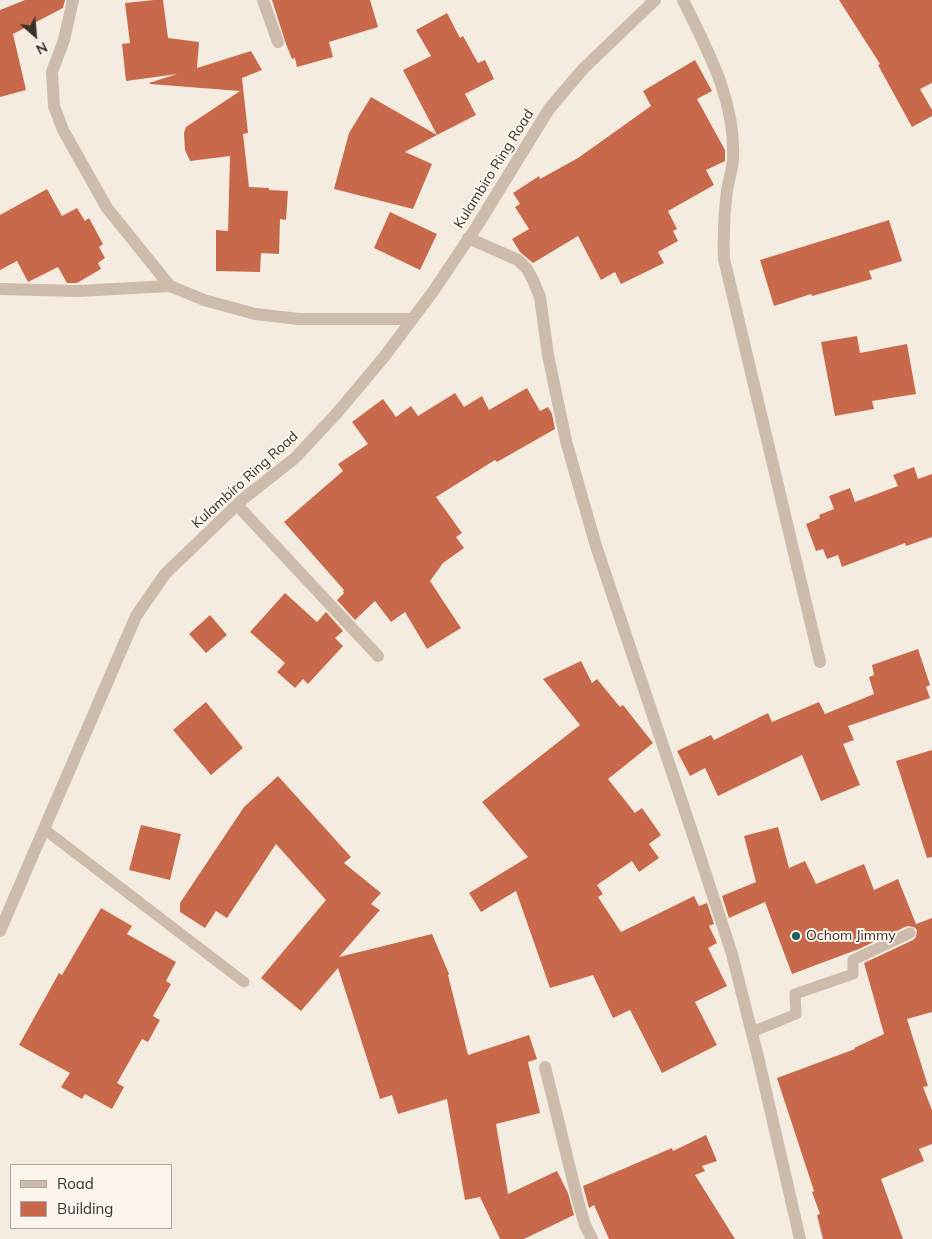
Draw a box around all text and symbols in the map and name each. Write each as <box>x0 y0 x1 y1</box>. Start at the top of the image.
north arrow <box>10 10 60 60</box>
text: N <box>33 38 51 59</box>
street label: Kulambiro Ring Road <box>451 107 537 231</box>
street label: Kulambiro Ring Road <box>189 428 301 532</box>
place label: Ochom Jimmy <box>806 928 896 944</box>
marker: Ochom Jimmy <box>790 930 802 942</box>
legend <box>10 1164 172 1229</box>
text: Road <box>57 1174 94 1193</box>
text: Building <box>57 1199 113 1218</box>

